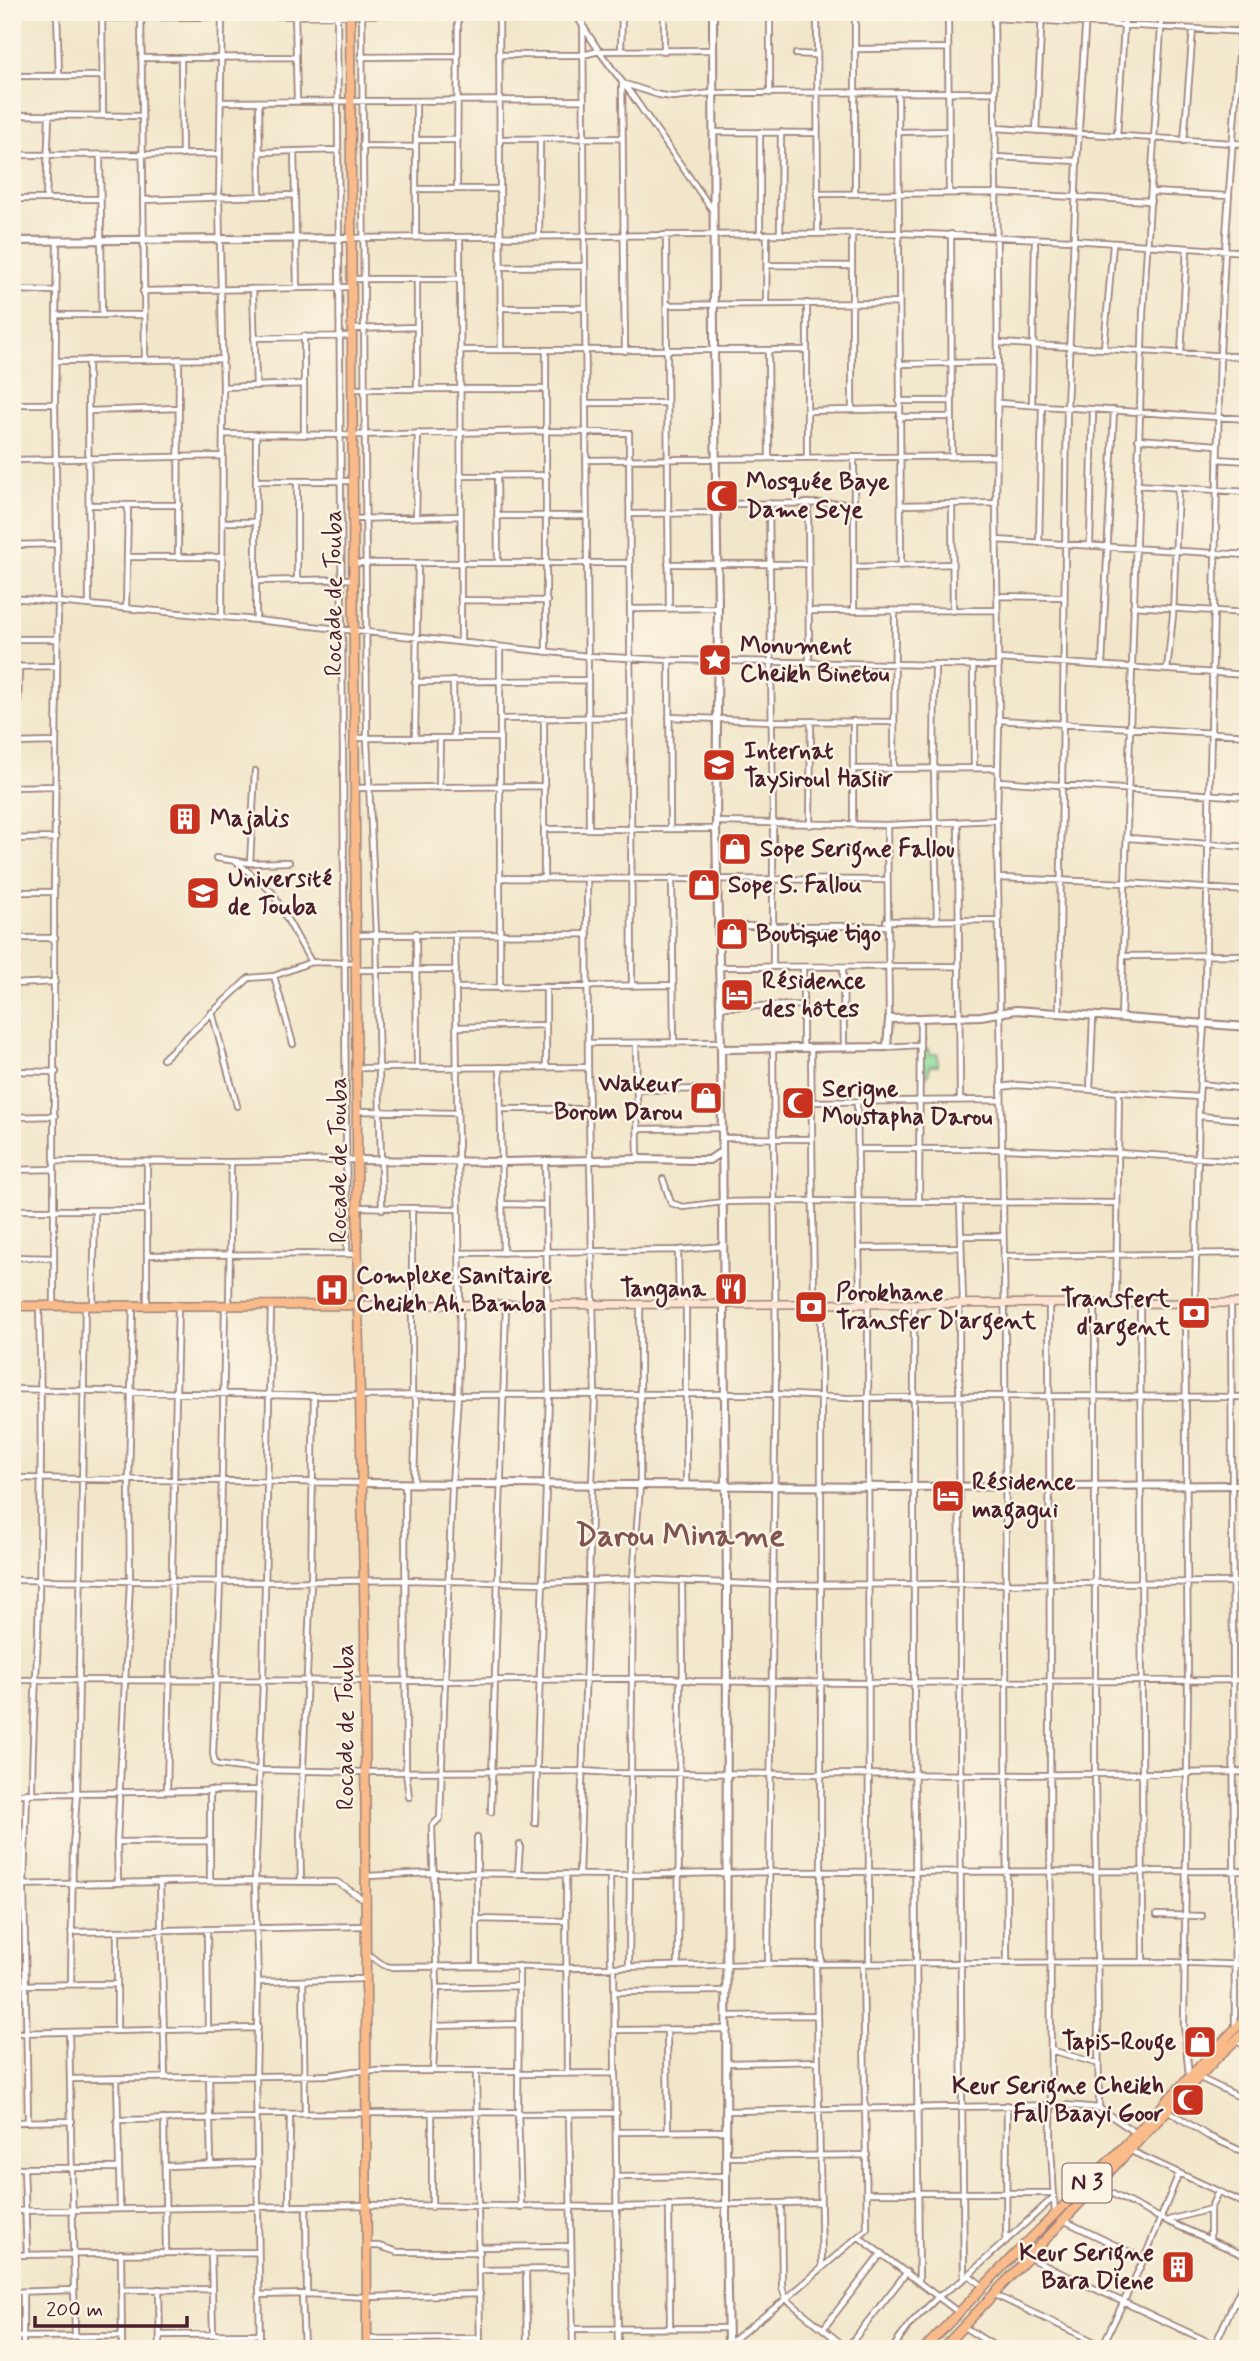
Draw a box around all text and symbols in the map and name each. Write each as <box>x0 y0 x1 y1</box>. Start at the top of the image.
place label: Mosquée Baye Dame Seye <box>746 467 890 526</box>
mosque icon: Mosquée Baye Dame Seye <box>703 477 741 515</box>
street label: Rocade de Touba <box>319 510 350 676</box>
place label: Monument Cheikh Binetou <box>740 631 890 690</box>
place icon: Monument Cheikh Binetou <box>696 641 734 679</box>
place label: Internat Taysiroul Hasiir <box>744 736 893 795</box>
school or university icon: Internat Taysiroul Hasiir <box>700 746 738 784</box>
building icon: Majalis <box>166 800 204 838</box>
place label: Majalis <box>210 804 290 835</box>
shop icon: Sope Serigne Fallou <box>716 830 754 868</box>
place label: Sope Serigne Fallou <box>760 834 955 868</box>
place label: Université de Touba <box>228 864 332 923</box>
shop icon: Sope S. Fallou <box>685 866 723 904</box>
place label: Sope S. Fallou <box>728 870 862 901</box>
school or university icon: Université de Touba <box>184 874 222 912</box>
shop icon: Boutique tigo <box>713 915 751 953</box>
place label: Boutique tigo <box>756 919 881 951</box>
place label: Résidence des hôtes <box>762 966 866 1025</box>
hotel icon: Résidence des hôtes <box>718 976 756 1014</box>
place label: Wakeur Borom Darou <box>554 1069 683 1128</box>
place label: Serigne Moustapha Darou <box>822 1074 993 1133</box>
street label: Rocade de Touba <box>324 1077 355 1243</box>
shop icon: Wakeur Borom Darou <box>687 1079 725 1117</box>
mosque icon: Serigne Moustapha Darou <box>779 1084 817 1122</box>
place label: Complexe Sanitaire Cheikh Ah. Bamba <box>356 1261 553 1320</box>
restaurant icon: Tangana <box>712 1270 750 1308</box>
hospital icon: Complexe Sanitaire Cheikh Ah. Bamba <box>313 1271 351 1309</box>
place label: Tangana <box>620 1274 707 1308</box>
place label: Porokhane Transfer D'argent <box>836 1278 1037 1340</box>
place label: Transfert d'argent <box>1061 1284 1171 1346</box>
bank icon: Porokhane Transfer D'argent <box>792 1288 830 1326</box>
bank icon: Transfert d'argent <box>1175 1294 1213 1332</box>
place label: Résidence magagui <box>972 1467 1076 1529</box>
hotel icon: Résidence magagui <box>929 1477 967 1515</box>
district label: Darou Miname <box>575 1515 785 1557</box>
street label: Rocade de Touba <box>331 1644 362 1810</box>
shop icon: Tapis-Rouge <box>1181 2023 1219 2061</box>
place label: Tapis-Rouge <box>1062 2027 1177 2061</box>
place label: Keur Serigne Cheikh Fall Baayi Goor <box>952 2071 1164 2130</box>
mosque icon: Keur Serigne Cheikh Fall Baayi Goor <box>1169 2081 1207 2119</box>
road number: N 3 <box>1062 2164 1112 2202</box>
place label: Keur Serigne Bara Diene <box>1019 2238 1154 2297</box>
building icon: Keur Serigne Bara Diene <box>1159 2248 1197 2286</box>
scale bar <box>35 2284 187 2328</box>
text: 200 m <box>46 2296 103 2324</box>

